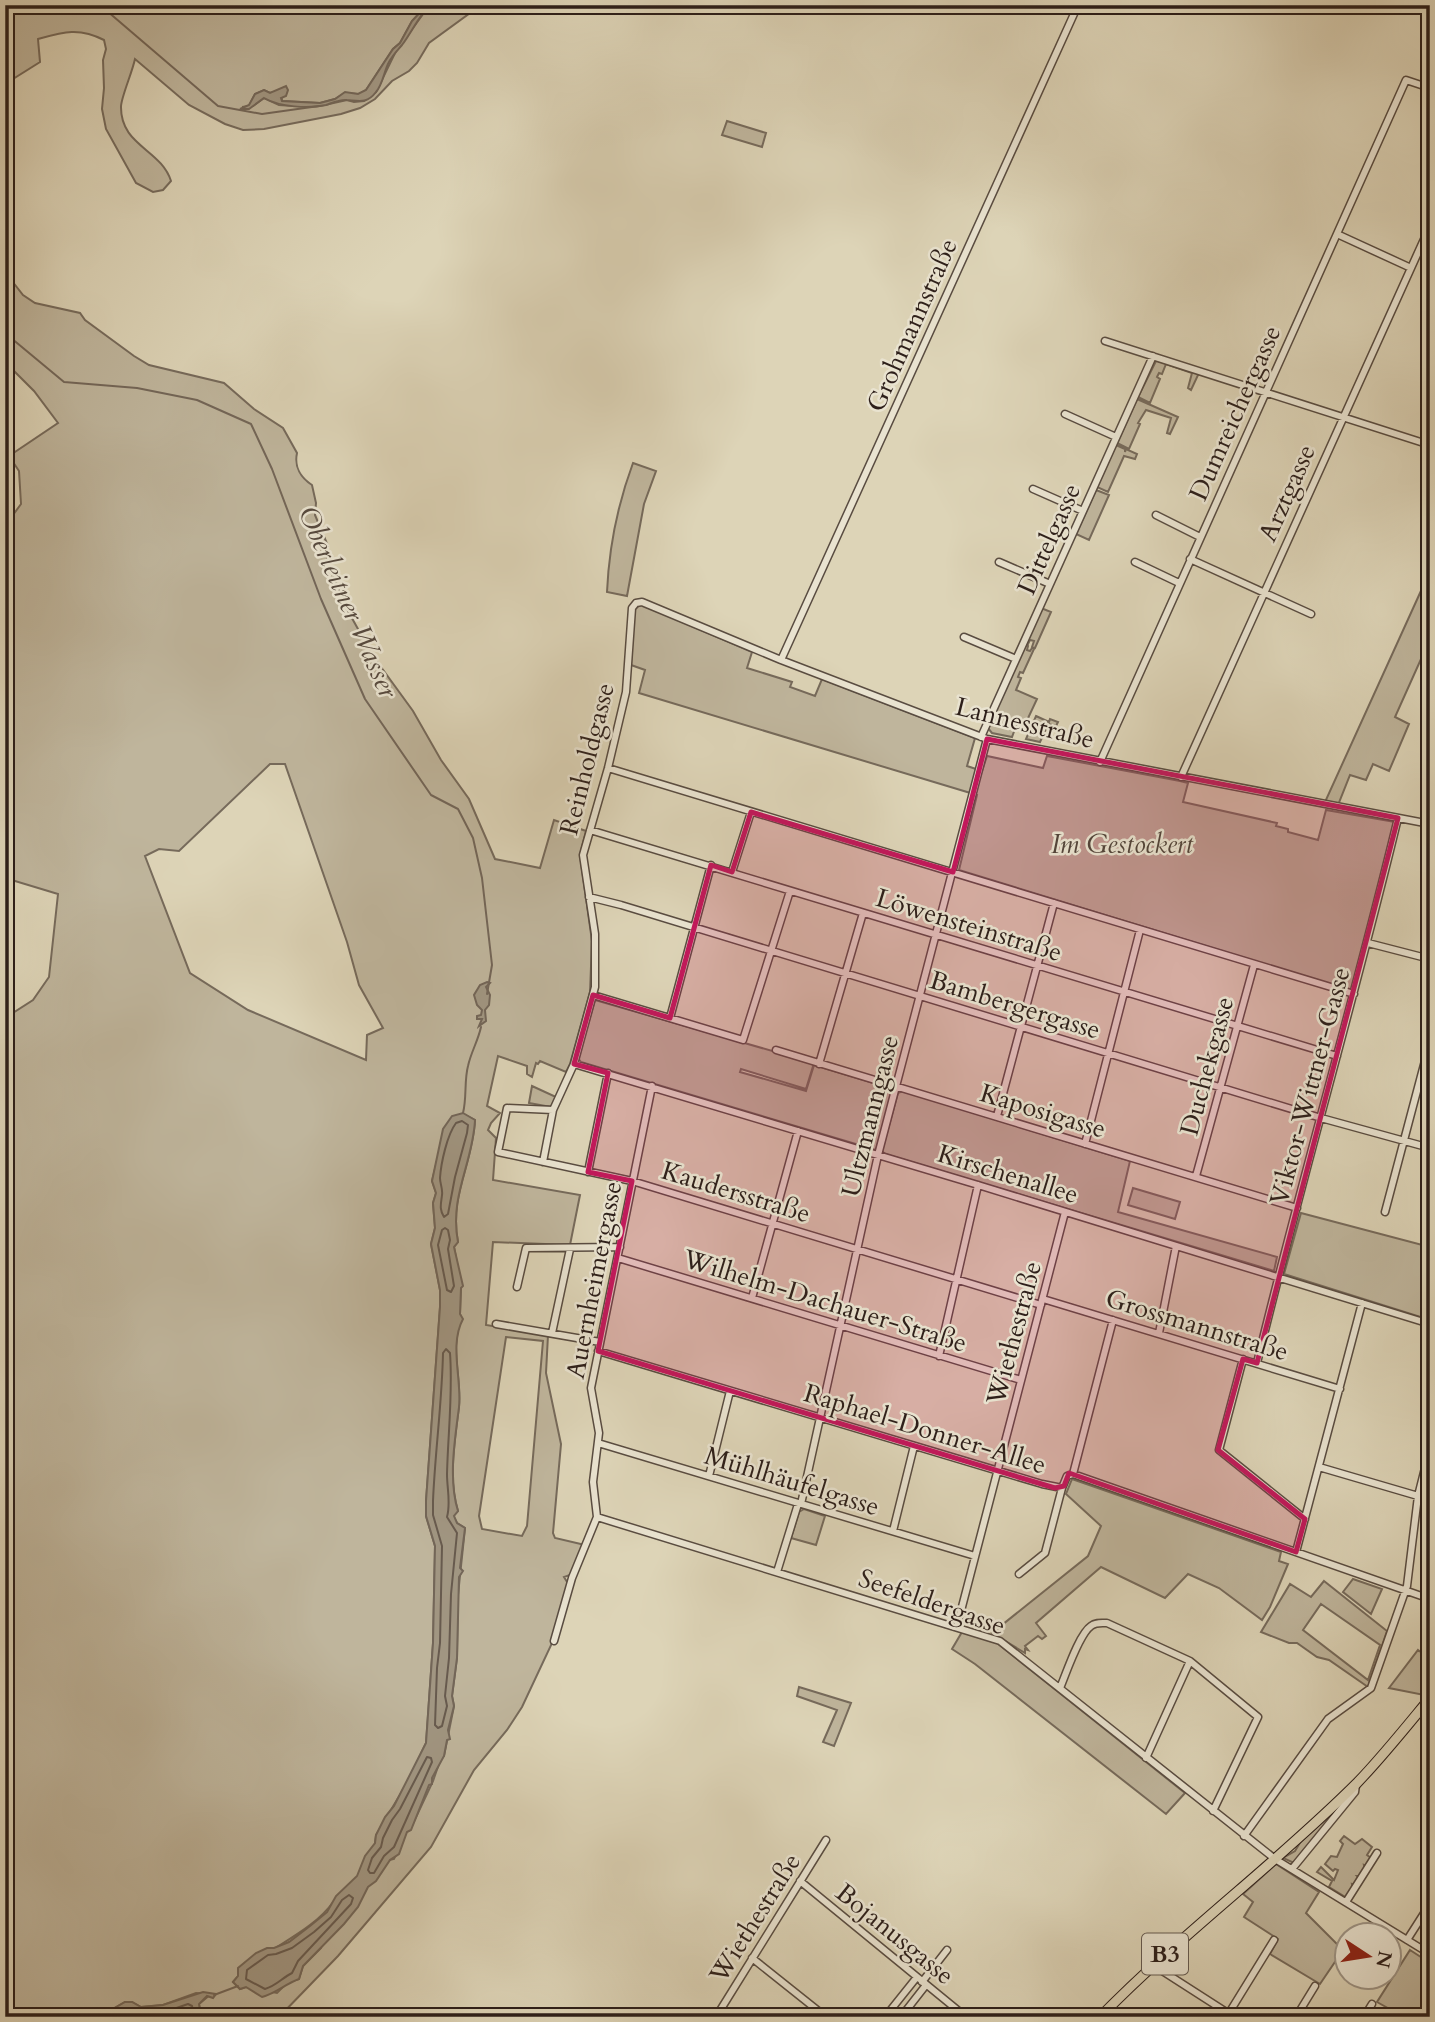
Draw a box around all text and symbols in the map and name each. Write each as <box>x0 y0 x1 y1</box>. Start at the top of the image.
street label: Grohmannstraße <box>858 233 966 417</box>
street label: Dumreichergasse <box>1181 320 1289 506</box>
street label: Arztgasse <box>1250 439 1324 547</box>
street label: Dittelgasse <box>1009 478 1089 600</box>
water label: Oberleitner Wasser <box>289 500 408 705</box>
street label: Reinholdgasse <box>551 679 623 839</box>
street label: Lannesstraße <box>952 689 1098 757</box>
park label: Im Gestockert <box>1051 827 1194 862</box>
street label: Löwensteinstraße <box>872 880 1066 970</box>
street label: Bambergergasse <box>925 962 1105 1048</box>
street label: Viktor-Wittner-Gasse <box>1261 963 1359 1209</box>
street label: Duchekgasse <box>1172 993 1242 1139</box>
street label: Ultzmanngasse <box>833 1031 907 1201</box>
street label: Kaposigasse <box>976 1075 1110 1147</box>
street label: Kirschenallee <box>933 1136 1083 1212</box>
street label: Kaudersstraße <box>657 1153 815 1231</box>
street label: Auernheimergasse <box>558 1178 630 1382</box>
street label: Wilhelm-Dachauer-Straße <box>678 1241 971 1361</box>
street label: Wiethestraße <box>978 1257 1050 1410</box>
street label: Grossmannstraße <box>1101 1281 1293 1369</box>
street label: Raphael-Donner-Allee <box>800 1375 1050 1483</box>
street label: Mühlhäufelgasse <box>700 1438 884 1524</box>
street label: Seefeldergasse <box>854 1561 1010 1643</box>
street label: Wiethestraße <box>701 1846 809 1990</box>
street label: Bojanusgasse <box>828 1875 962 1993</box>
north arrow <box>1334 1920 1404 1990</box>
road number: B3 <box>1142 1934 1188 1975</box>
text: N <box>1369 1949 1398 1971</box>

